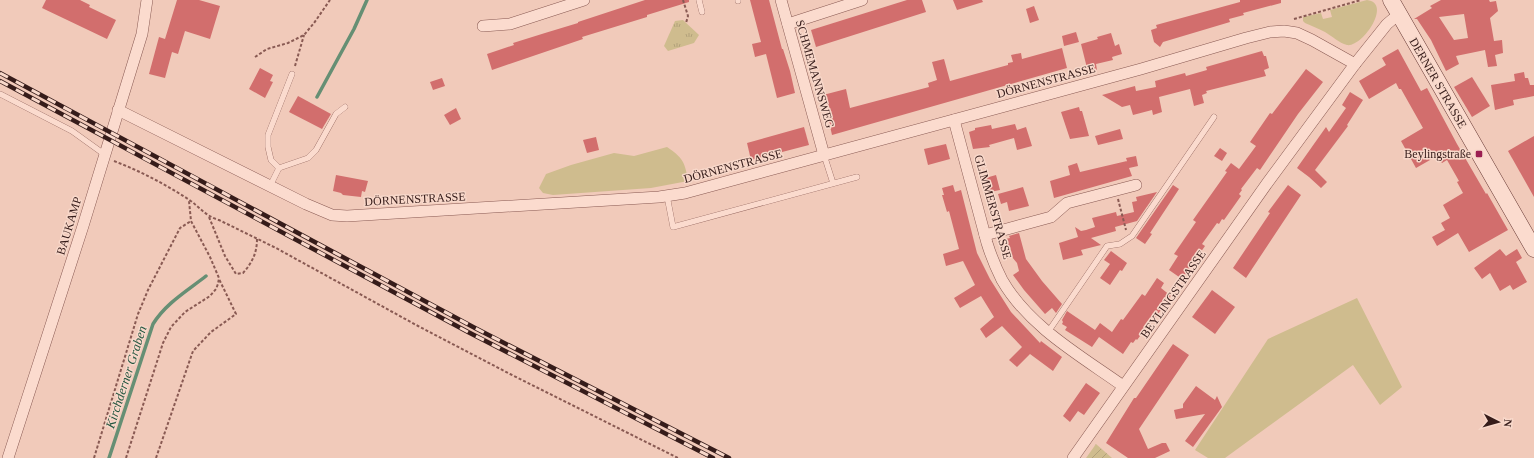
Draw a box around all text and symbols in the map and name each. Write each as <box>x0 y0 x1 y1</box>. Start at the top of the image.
street label: SCHMEMANNSWEG <box>793 18 837 130</box>
street label: DERNER STRASSE <box>1406 35 1470 131</box>
street label: DÖRNENSTRASSE <box>995 61 1097 101</box>
street label: DÖRNENSTRASSE <box>682 146 784 186</box>
place label: Beylingstraße <box>1404 147 1471 161</box>
marker: Beylingstraße <box>1474 149 1484 159</box>
street label: GLIMMERSTRASSE <box>971 153 1015 261</box>
street label: DÖRNENSTRASSE <box>364 189 466 209</box>
street label: BAUKAMP <box>54 195 85 257</box>
street label: BEYLINGSTRASSE <box>1137 247 1209 341</box>
water label: Kirchderner Graben <box>102 324 150 431</box>
north arrow <box>1478 402 1518 442</box>
text: N <box>1502 418 1514 428</box>

